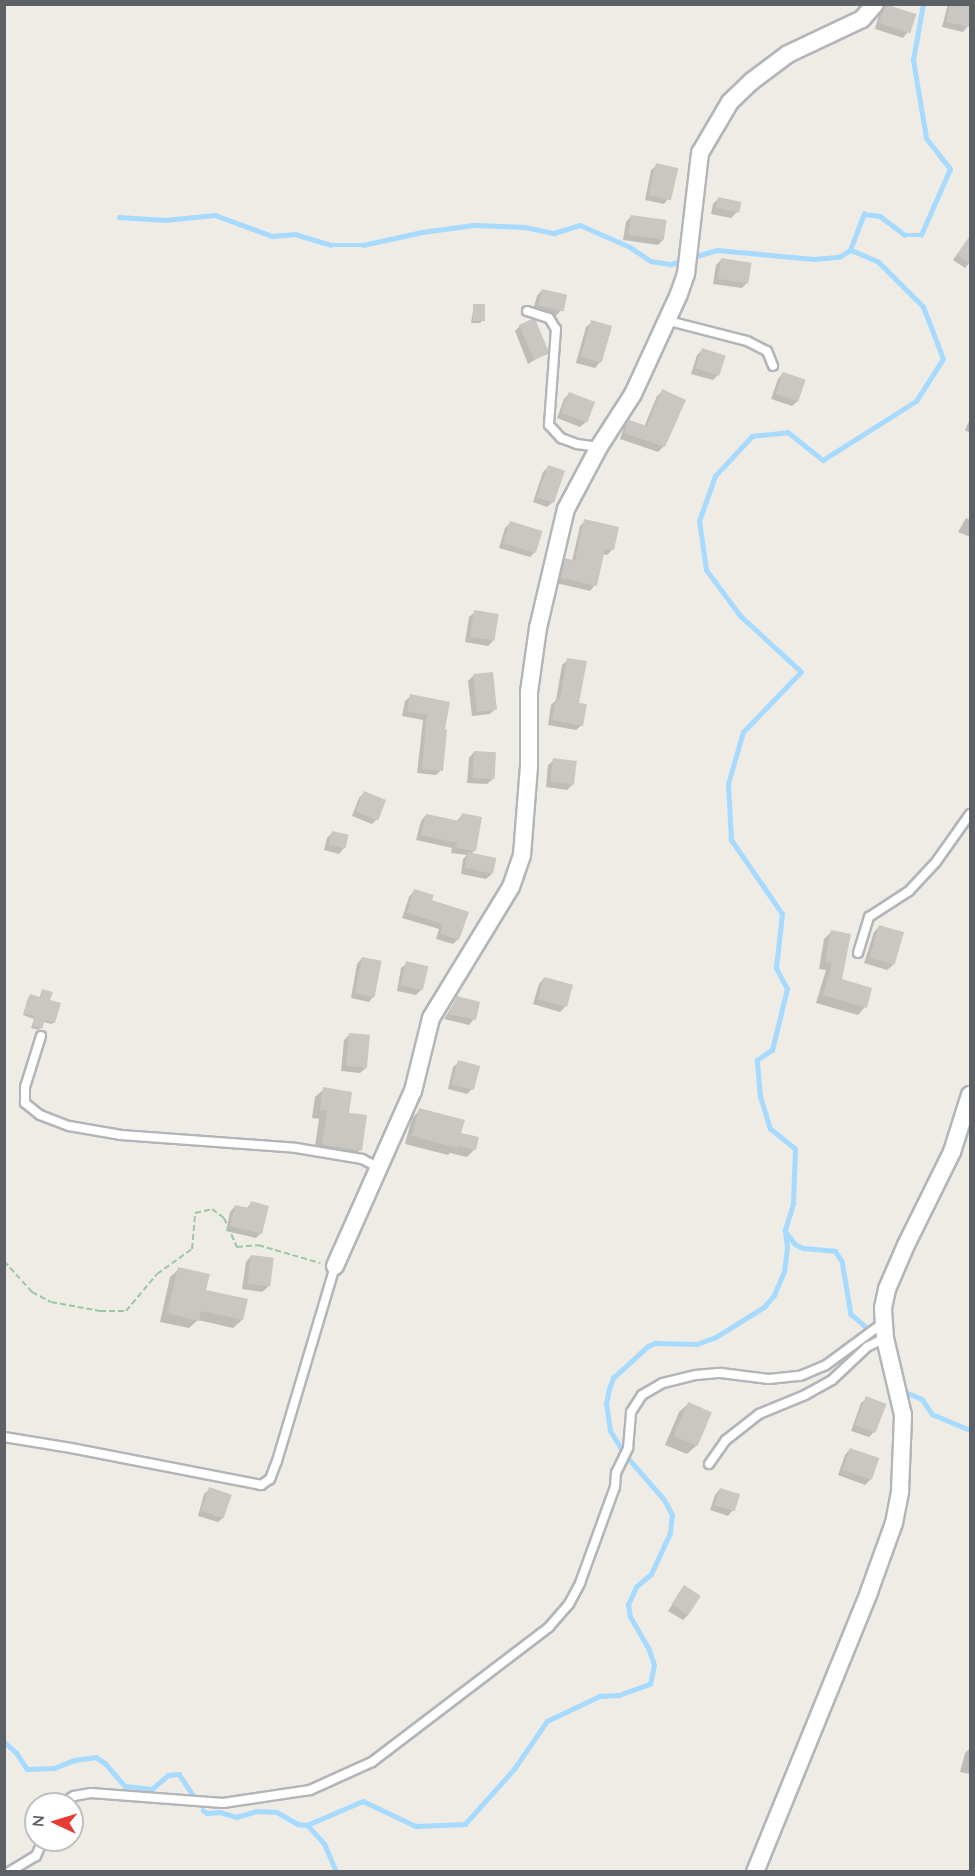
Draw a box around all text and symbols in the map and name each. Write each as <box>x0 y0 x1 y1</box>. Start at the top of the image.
north arrow <box>24 1792 84 1852</box>
text: N <box>28 1814 48 1827</box>

